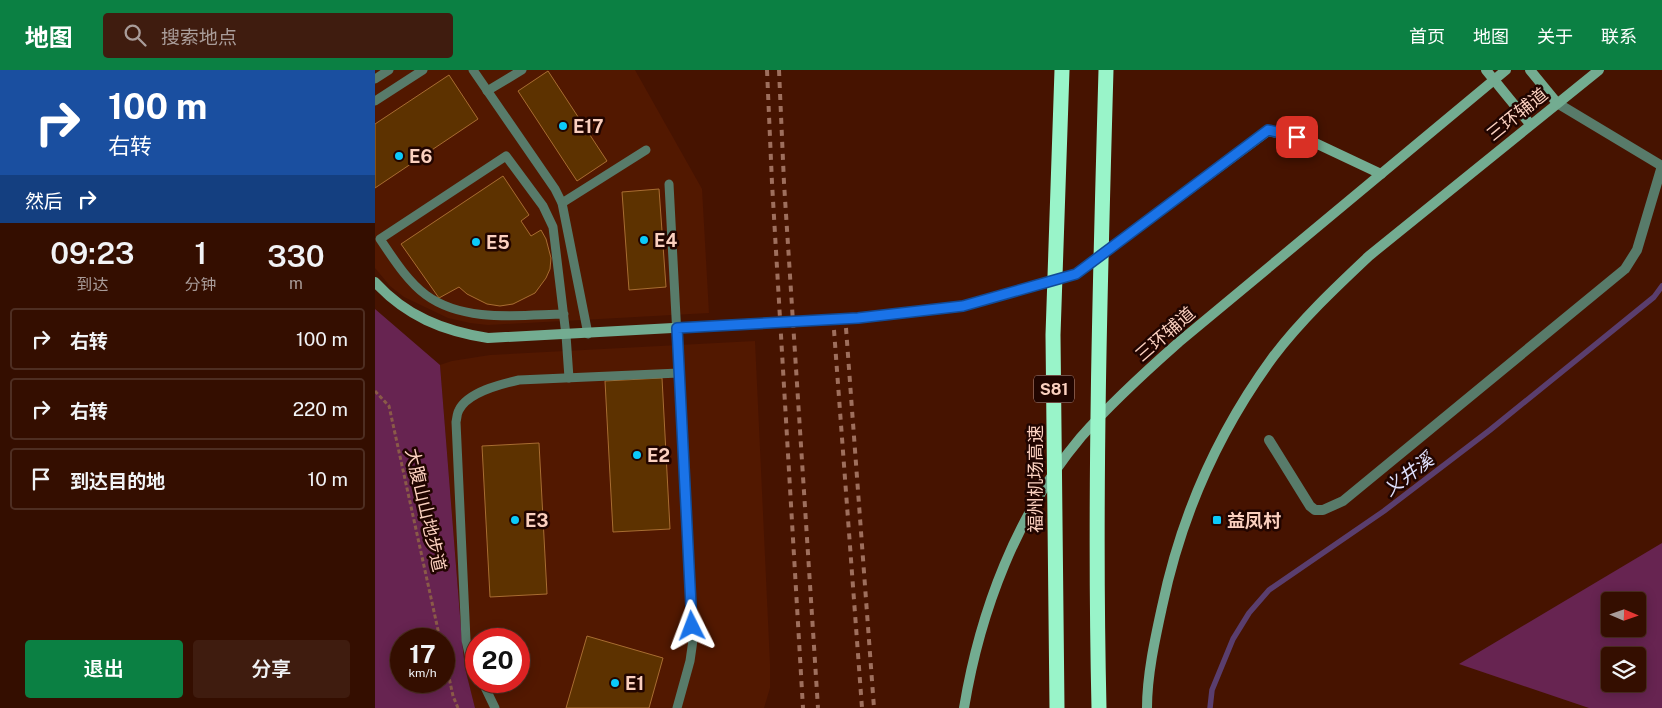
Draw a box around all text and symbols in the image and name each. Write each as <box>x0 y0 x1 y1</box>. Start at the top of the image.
search box <box>103 13 453 58</box>
icon: search <box>121 21 149 49</box>
text: 地图 <box>25 23 73 51</box>
text: 搜索地点 <box>161 26 237 48</box>
text: 首页 <box>1409 26 1445 47</box>
text: 地图 <box>1473 26 1509 47</box>
text: 关于 <box>1537 26 1573 47</box>
text: 联系 <box>1601 26 1637 47</box>
street label: 三环辅道 <box>1482 83 1552 145</box>
text: 100 m <box>108 86 207 127</box>
icon: right <box>25 90 90 155</box>
place label: E17 <box>573 116 603 137</box>
pin <box>1276 116 1318 158</box>
marker: E17 <box>557 120 569 132</box>
icon: arrive <box>1283 123 1311 151</box>
text: 右转 <box>108 133 152 159</box>
place label: E6 <box>409 146 432 167</box>
marker: E6 <box>393 150 405 162</box>
icon: right <box>73 185 101 213</box>
text: 然后 <box>25 190 63 212</box>
place label: E4 <box>654 230 677 251</box>
place label: E5 <box>486 232 510 253</box>
marker: E4 <box>638 234 650 246</box>
text: 09:23 <box>50 235 134 271</box>
text: 1 <box>195 235 207 271</box>
marker: E5 <box>470 236 482 248</box>
text: 330 <box>267 238 325 274</box>
text: m <box>289 274 303 293</box>
text: 到达 <box>76 275 108 294</box>
text: 分钟 <box>185 275 217 294</box>
street label: 三环辅道 <box>1131 302 1199 366</box>
icon: right <box>27 325 55 353</box>
text: 100 m <box>296 328 348 350</box>
text: 右转 <box>70 330 108 352</box>
road number: S81 <box>1034 376 1074 402</box>
icon: right <box>27 395 55 423</box>
text: 220 m <box>293 398 348 420</box>
text: 右转 <box>70 400 108 422</box>
street label: 福州机场高速 <box>1025 425 1046 533</box>
place label: E2 <box>647 445 670 466</box>
street label: 大腹山山地步道 <box>402 446 450 574</box>
water label: 义井溪 <box>1379 447 1439 500</box>
marker: E2 <box>631 449 643 461</box>
icon: arrive <box>27 465 55 493</box>
text: 10 m <box>308 468 348 490</box>
text: 到达目的地 <box>70 470 165 492</box>
place label: E3 <box>525 510 548 531</box>
place label: 益凤村 <box>1227 510 1281 531</box>
marker: E3 <box>509 514 521 526</box>
marker: 益凤村 <box>1211 514 1223 526</box>
north arrow <box>1601 592 1646 638</box>
map controls <box>1601 592 1646 692</box>
position arrow <box>665 599 717 651</box>
speed limit sign: 20 <box>465 628 530 693</box>
text: 17 <box>409 639 436 669</box>
button: 退出 <box>25 640 183 698</box>
button: 分享 <box>193 640 350 698</box>
button: layers <box>1601 647 1646 692</box>
text: km/h <box>408 666 437 680</box>
place label: E1 <box>625 673 644 694</box>
marker: E1 <box>609 677 621 689</box>

